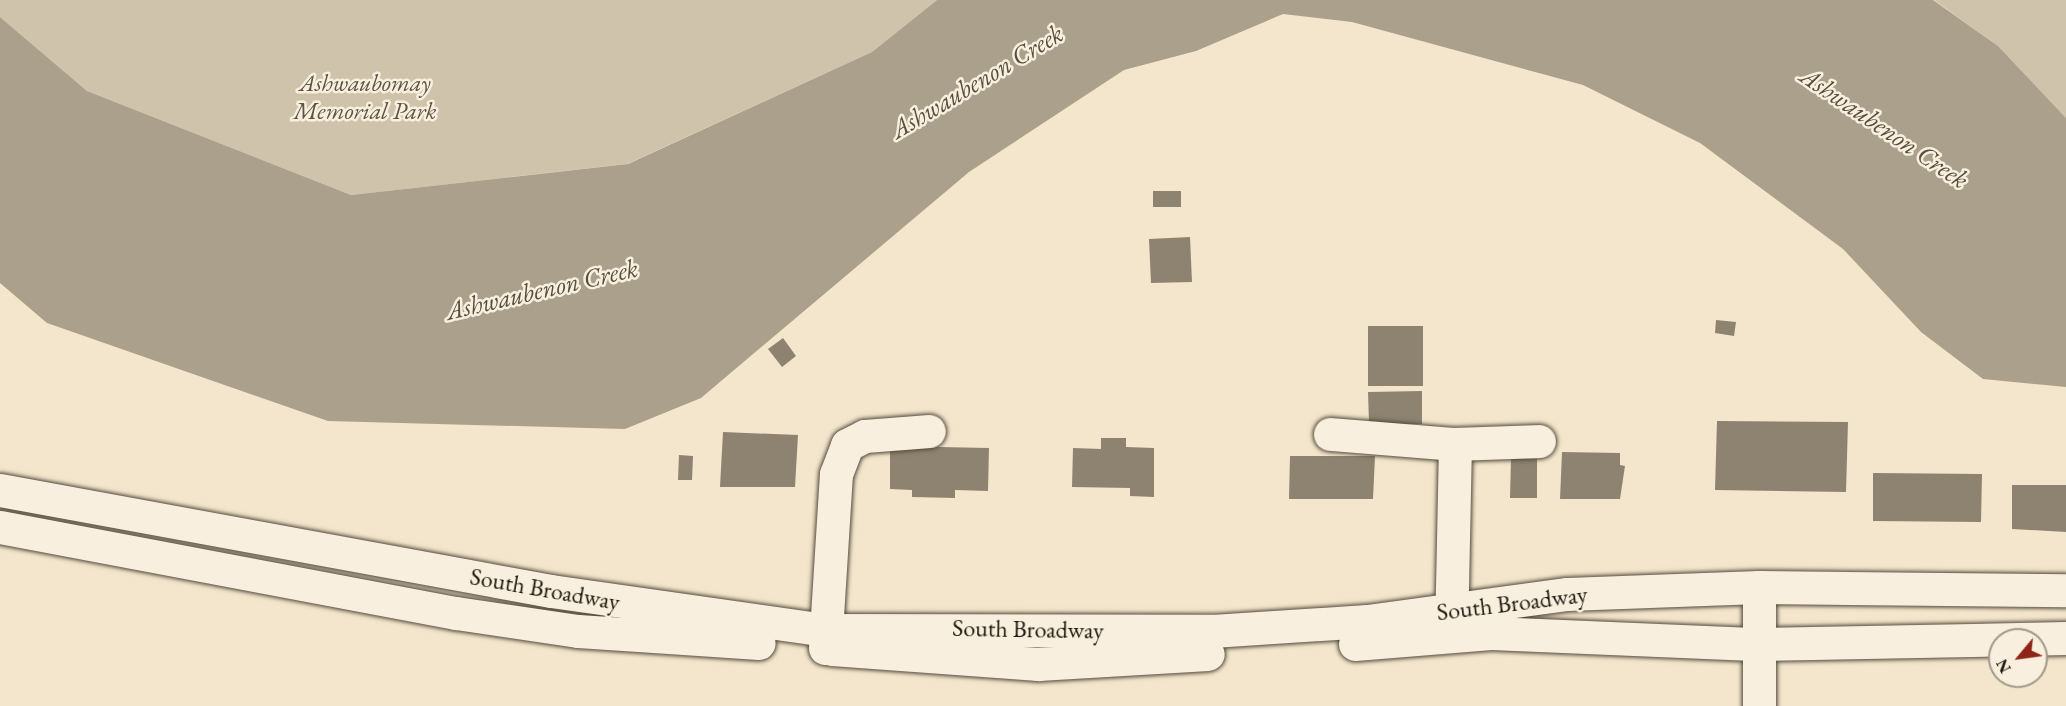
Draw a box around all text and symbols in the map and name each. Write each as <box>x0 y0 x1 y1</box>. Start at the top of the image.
water label: Ashwaubenon Creek <box>885 18 1069 146</box>
water label: Ashwaubenon Creek <box>1794 60 1974 196</box>
park label: Ashwaubomay Memorial Park <box>294 69 436 125</box>
water label: Ashwaubenon Creek <box>443 253 641 327</box>
street label: South Broadway <box>468 562 622 616</box>
street label: South Broadway <box>1435 579 1589 627</box>
street label: South Broadway <box>952 613 1104 645</box>
north arrow <box>1988 628 2048 688</box>
text: N <box>1991 655 2016 677</box>

